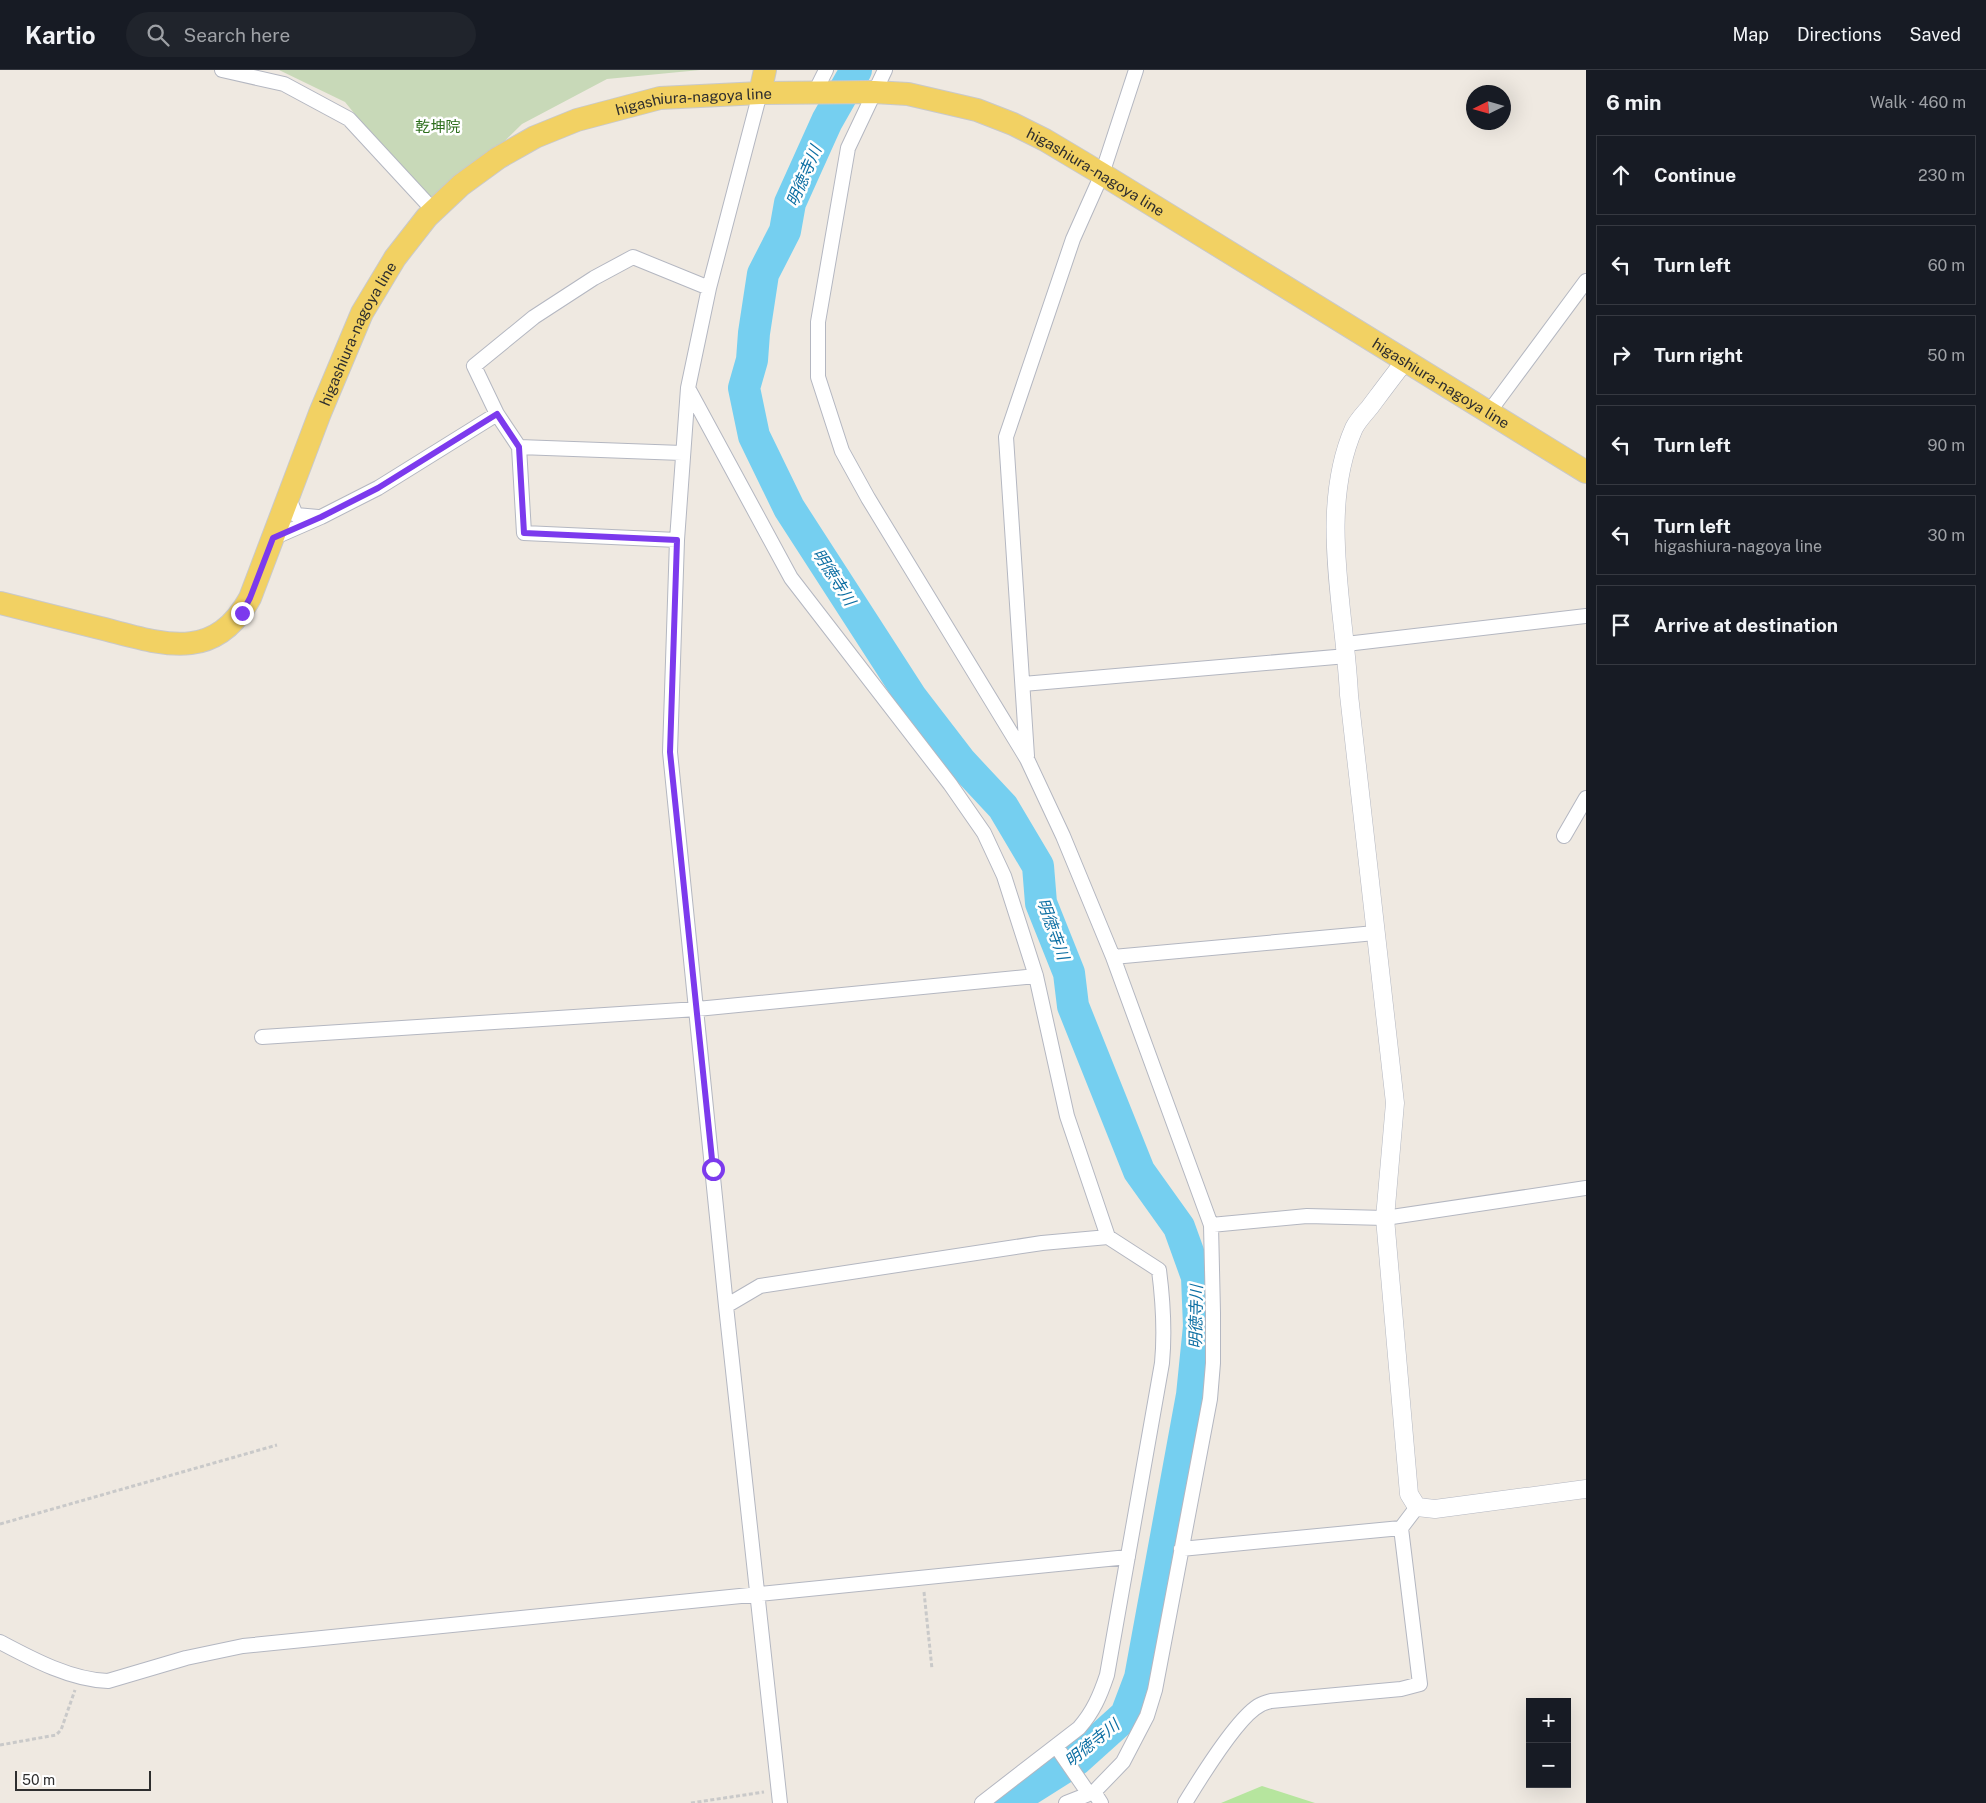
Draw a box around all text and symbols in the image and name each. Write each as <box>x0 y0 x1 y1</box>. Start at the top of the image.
search box <box>126 12 476 57</box>
text: Kartio <box>25 21 96 49</box>
icon: search <box>144 21 172 49</box>
text: Search here <box>184 24 290 46</box>
text: Map <box>1732 24 1769 45</box>
text: Directions <box>1797 24 1882 45</box>
text: Saved <box>1910 24 1961 45</box>
street label: higashiura-nagoya line <box>614 84 772 118</box>
north arrow <box>1466 85 1511 130</box>
text: 6 min <box>1606 90 1662 115</box>
text: Walk · 460 m <box>1870 93 1966 112</box>
park label: 乾坤院 <box>415 118 461 135</box>
street label: higashiura-nagoya line <box>1024 124 1168 219</box>
water label: 明徳寺川 <box>783 141 826 209</box>
icon: ahead <box>1607 161 1635 189</box>
text: Continue <box>1654 164 1736 186</box>
text: 230 m <box>1918 166 1965 185</box>
icon: left <box>1607 251 1635 279</box>
text: Turn left <box>1654 254 1731 276</box>
text: 60 m <box>1928 256 1965 275</box>
street label: higashiura-nagoya line <box>316 259 399 408</box>
street label: higashiura-nagoya line <box>1370 334 1513 431</box>
icon: right <box>1607 341 1635 369</box>
text: Turn right <box>1654 344 1743 366</box>
text: 50 m <box>1927 346 1965 365</box>
icon: left <box>1607 431 1635 459</box>
text: Turn left <box>1654 434 1731 456</box>
text: 90 m <box>1928 436 1965 455</box>
text: Turn left <box>1654 515 1731 537</box>
icon: left <box>1607 521 1635 549</box>
text: 30 m <box>1928 526 1965 545</box>
text: higashiura-nagoya line <box>1654 537 1822 556</box>
water label: 明徳寺川 <box>809 545 860 611</box>
route end <box>231 602 254 625</box>
icon: arrive <box>1607 611 1635 639</box>
text: Arrive at destination <box>1654 614 1838 636</box>
water label: 明徳寺川 <box>1033 896 1074 964</box>
route start <box>702 1158 725 1181</box>
water label: 明徳寺川 <box>1186 1283 1206 1349</box>
map controls <box>1526 1698 1571 1788</box>
button: + <box>1526 1698 1571 1743</box>
water label: 明徳寺川 <box>1061 1714 1124 1771</box>
button: − <box>1526 1743 1571 1788</box>
scale bar <box>15 1768 151 1791</box>
text: 50 m <box>22 1772 55 1788</box>

